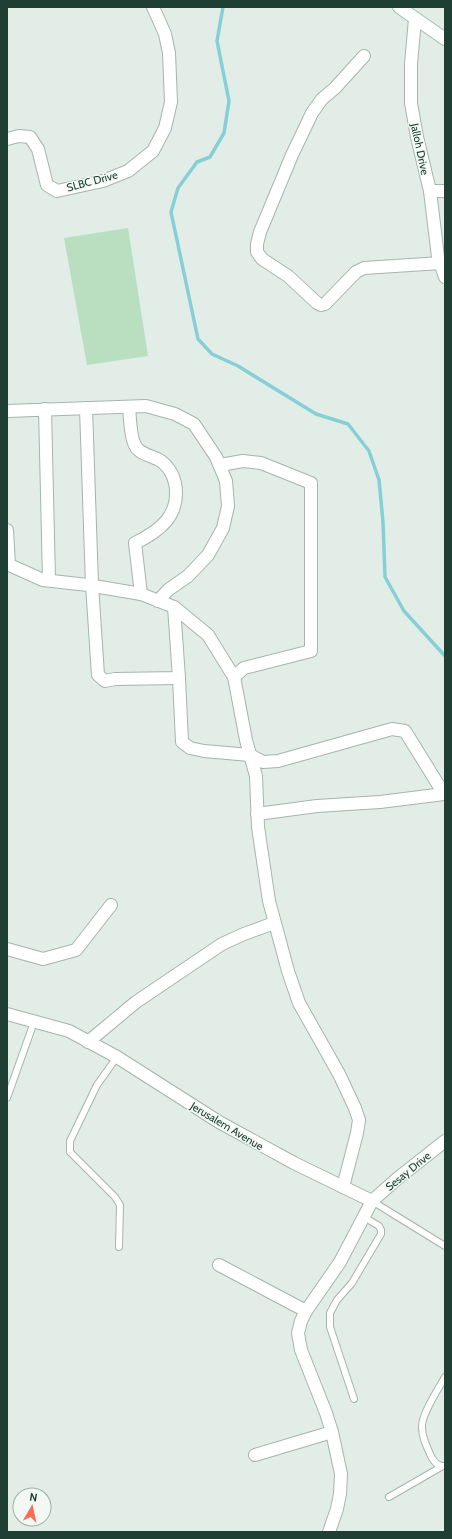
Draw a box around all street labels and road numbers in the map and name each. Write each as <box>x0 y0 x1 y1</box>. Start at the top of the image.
street label: Jalloh Drive <box>408 121 432 176</box>
street label: SLBC Drive <box>65 167 119 195</box>
street label: Jerusalem Avenue <box>187 1098 266 1153</box>
street label: Sesay Drive <box>382 1148 434 1194</box>

